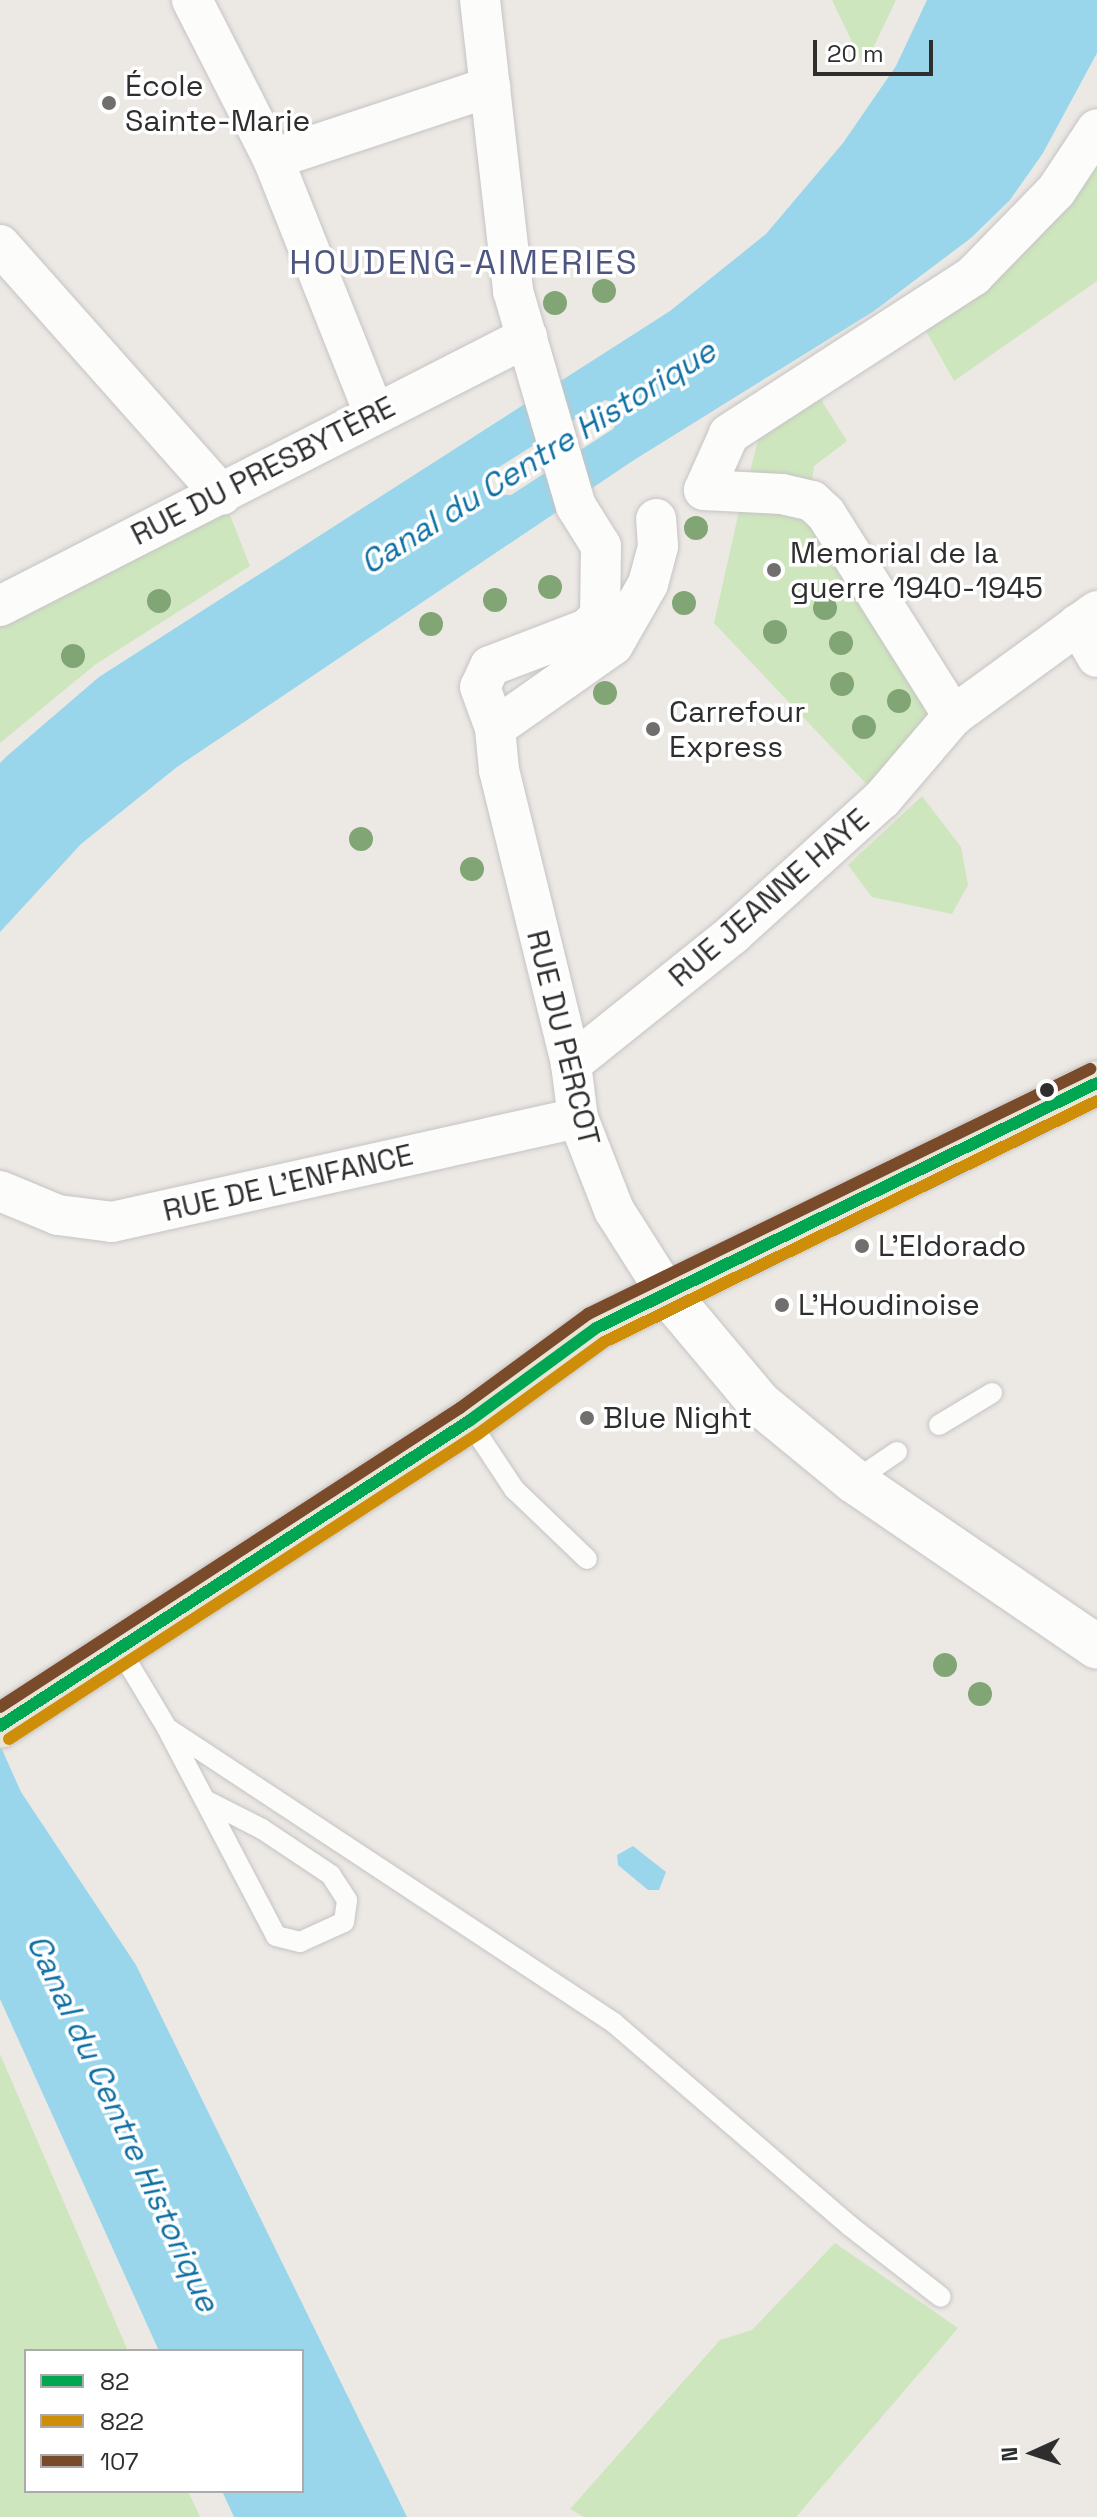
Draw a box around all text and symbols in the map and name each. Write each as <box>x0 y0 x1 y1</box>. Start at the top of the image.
scale bar <box>817 24 937 74</box>
text: 20 m <box>827 38 884 69</box>
place label: École Sainte-Marie <box>125 68 310 138</box>
marker: École Sainte-Marie <box>100 94 118 112</box>
district label: HOUDENG-AIMERIES <box>289 243 639 283</box>
water label: Canal du Centre Historique <box>353 332 723 582</box>
street label: RUE DU PRESBYTÈRE <box>125 389 401 553</box>
place label: Memorial de la guerre 1940-1945 <box>790 535 1043 606</box>
marker: Memorial de la guerre 1940-1945 <box>765 561 783 579</box>
place label: Carrefour Express <box>669 694 806 764</box>
marker: Carrefour Express <box>644 720 662 738</box>
street label: RUE JEANNE HAYE <box>662 801 876 995</box>
street label: RUE DU PERCOT <box>519 926 607 1150</box>
unlabelled marker <box>1039 1082 1055 1098</box>
street label: RUE DE L'ENFANCE <box>160 1137 416 1229</box>
place label: L'Eldorado <box>878 1228 1026 1264</box>
marker: L'Eldorado <box>853 1237 871 1255</box>
place label: L'Houdinoise <box>798 1287 980 1323</box>
marker: L'Houdinoise <box>773 1296 791 1314</box>
place label: Blue Night <box>603 1400 752 1436</box>
marker: Blue Night <box>578 1409 596 1427</box>
water label: Canal du Centre Historique <box>19 1928 227 2318</box>
legend <box>24 2349 304 2493</box>
text: 82 <box>100 2366 129 2397</box>
text: 822 <box>100 2406 144 2437</box>
north arrow <box>993 2413 1073 2493</box>
text: 107 <box>100 2446 139 2477</box>
text: N <box>995 2446 1023 2462</box>

